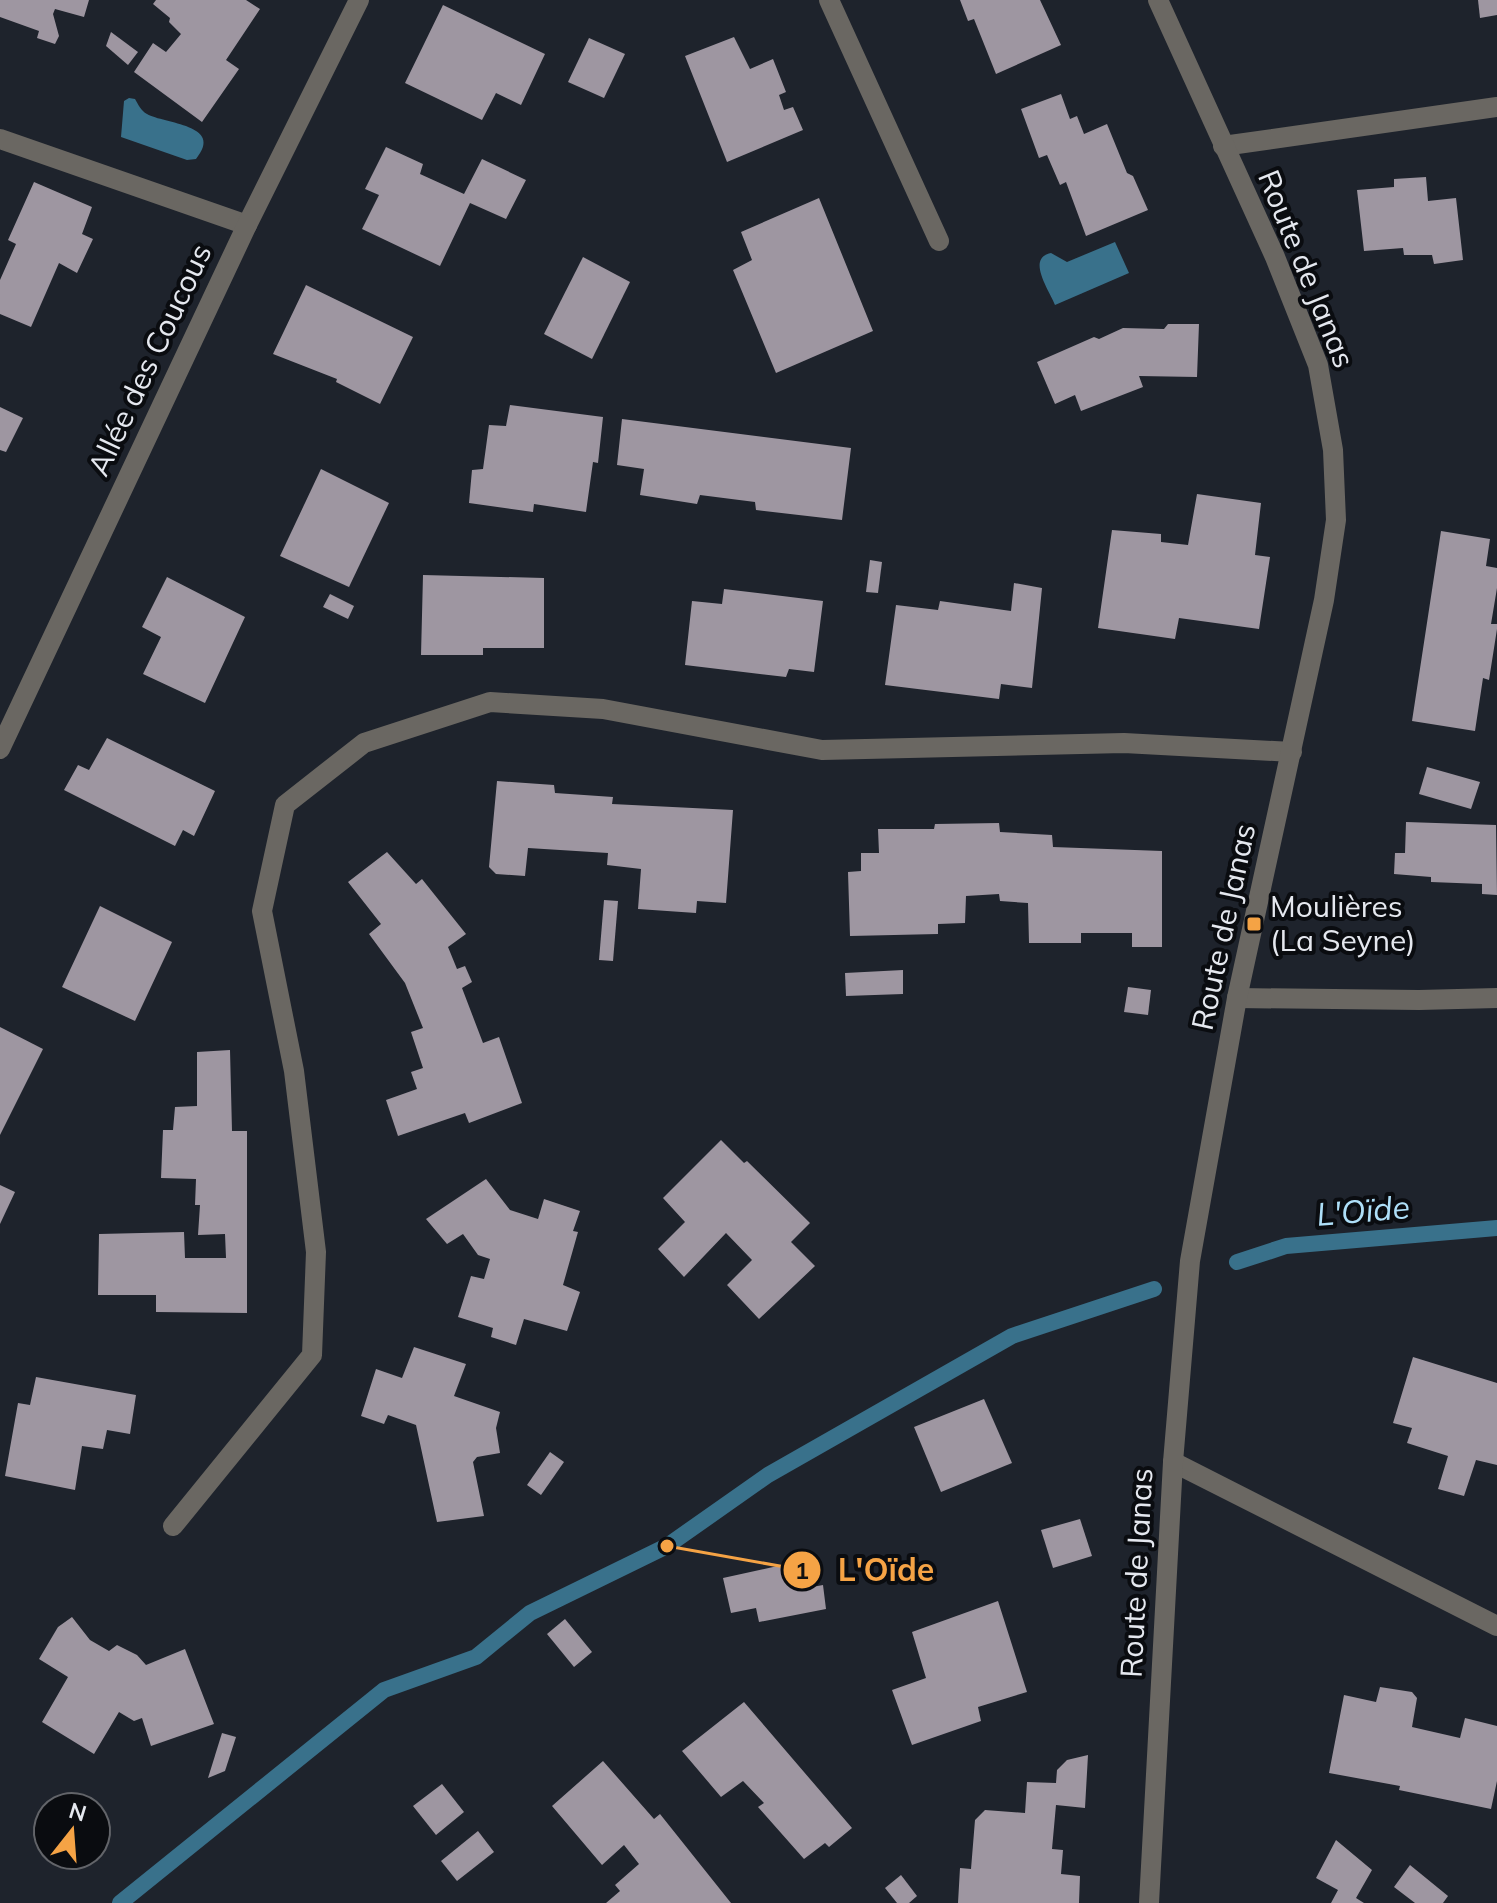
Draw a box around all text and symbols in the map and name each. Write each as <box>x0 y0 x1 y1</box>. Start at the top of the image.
street label: Route de Janas <box>1250 164 1364 373</box>
street label: Allée des Coucous <box>79 238 219 482</box>
street label: Route de Janas <box>1183 820 1263 1033</box>
place label: Moulières (La Seyne) <box>1270 887 1416 959</box>
marker: Moulières (La Seyne) <box>1245 915 1263 933</box>
water label: L'Oïde <box>1315 1186 1411 1234</box>
street label: Route de Janas <box>1112 1467 1160 1679</box>
callout: L'Oïde <box>782 1542 950 1598</box>
text: L'Oïde <box>838 1549 934 1589</box>
text: 1 <box>795 1555 809 1585</box>
north arrow <box>32 1791 112 1871</box>
text: N <box>66 1796 90 1828</box>

